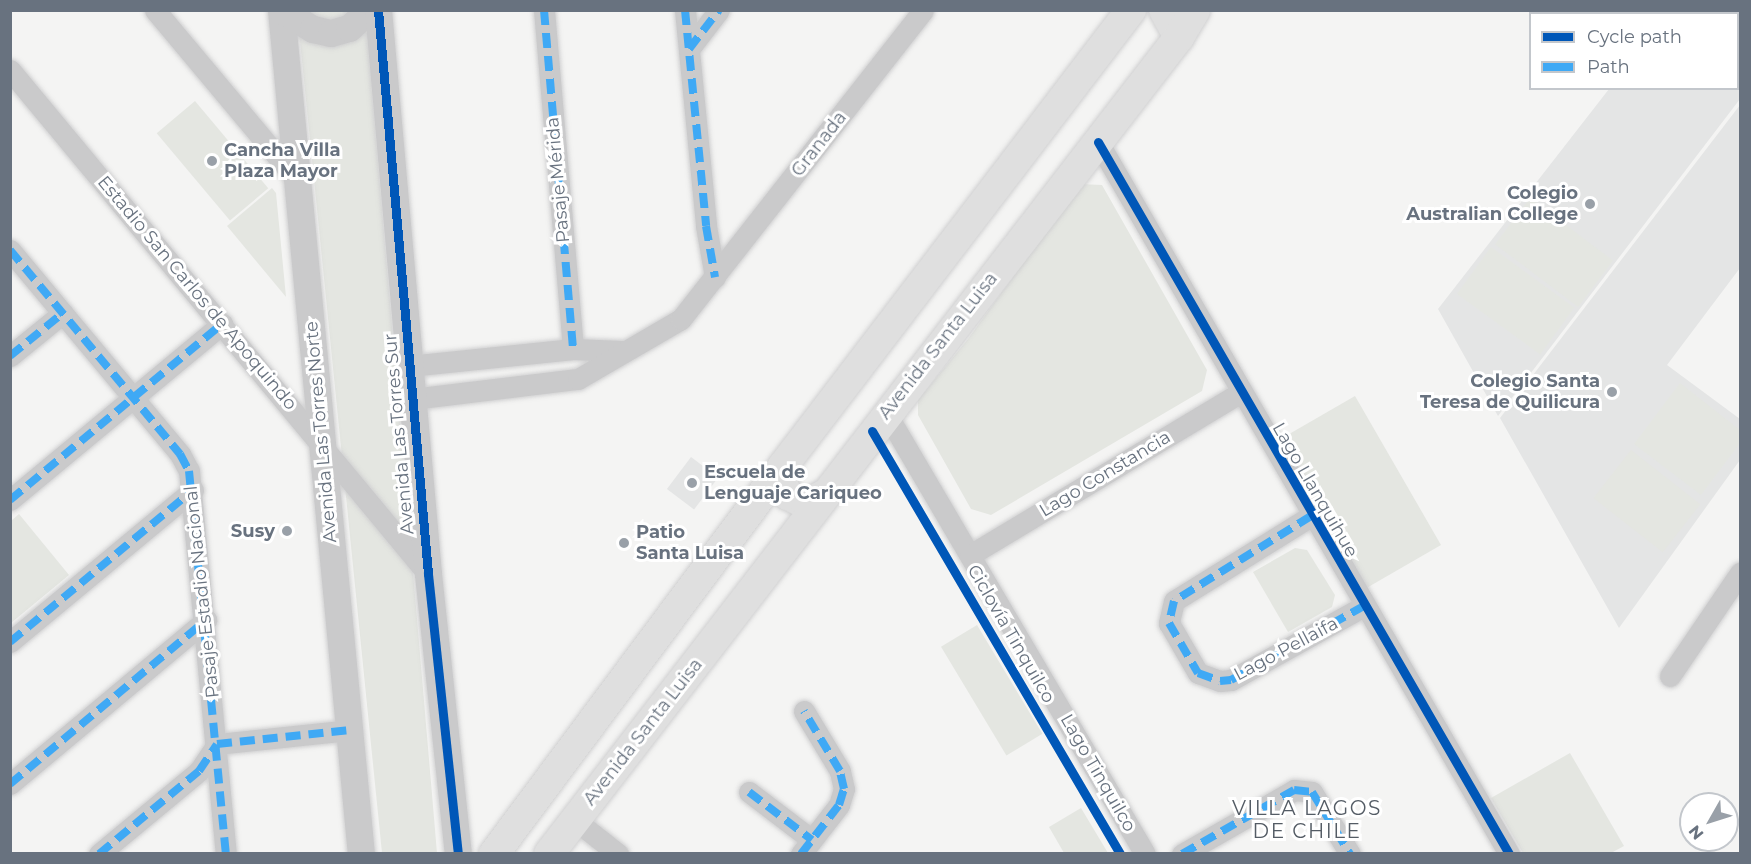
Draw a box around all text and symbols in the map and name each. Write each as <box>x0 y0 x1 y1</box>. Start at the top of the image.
legend <box>1529 12 1739 90</box>
text: Cycle path <box>1587 26 1682 48</box>
text: Path <box>1587 56 1630 78</box>
street label: Granada <box>787 107 851 181</box>
street label: Pasaje Mérida <box>542 116 574 244</box>
place label: Cancha Villa Plaza Mayor <box>224 140 340 182</box>
marker: Cancha Villa Plaza Mayor <box>205 154 219 168</box>
street label: Estadio San Carlos de Apoquindo <box>93 172 301 414</box>
place label: Colegio Australian College <box>1406 183 1578 226</box>
marker: Colegio Australian College <box>1583 197 1597 211</box>
street label: Avenida Santa Luisa <box>874 268 1002 424</box>
street label: Avenida Las Torres Norte <box>301 320 341 544</box>
street label: Avenida Las Torres Sur <box>379 333 419 535</box>
place label: Colegio Santa Teresa de Quilicura <box>1420 371 1600 413</box>
marker: Colegio Santa Teresa de Quilicura <box>1605 385 1619 399</box>
street label: Lago Llanquihue <box>1268 419 1362 561</box>
street label: Lago Constancia <box>1035 426 1175 522</box>
place label: Escuela de Lenguaje Cariqueo <box>704 462 882 504</box>
marker: Escuela de Lenguaje Cariqueo <box>685 476 699 490</box>
street label: Pasaje Estadio Nacional <box>180 485 224 699</box>
place label: Susy <box>231 520 275 542</box>
place label: Patio Santa Luisa <box>636 522 744 564</box>
marker: Susy <box>280 524 294 538</box>
marker: Patio Santa Luisa <box>617 536 631 550</box>
street label: Ciclovía Tinquilco <box>963 561 1059 707</box>
street label: Lago Pellaifa <box>1230 613 1342 685</box>
street label: Avenida Santa Luisa <box>579 654 707 810</box>
street label: Lago Tinquilco <box>1056 710 1140 836</box>
north arrow <box>1679 792 1739 852</box>
district label: VILLA LAGOS DE CHILE <box>1232 796 1382 843</box>
text: N <box>1685 821 1708 843</box>

